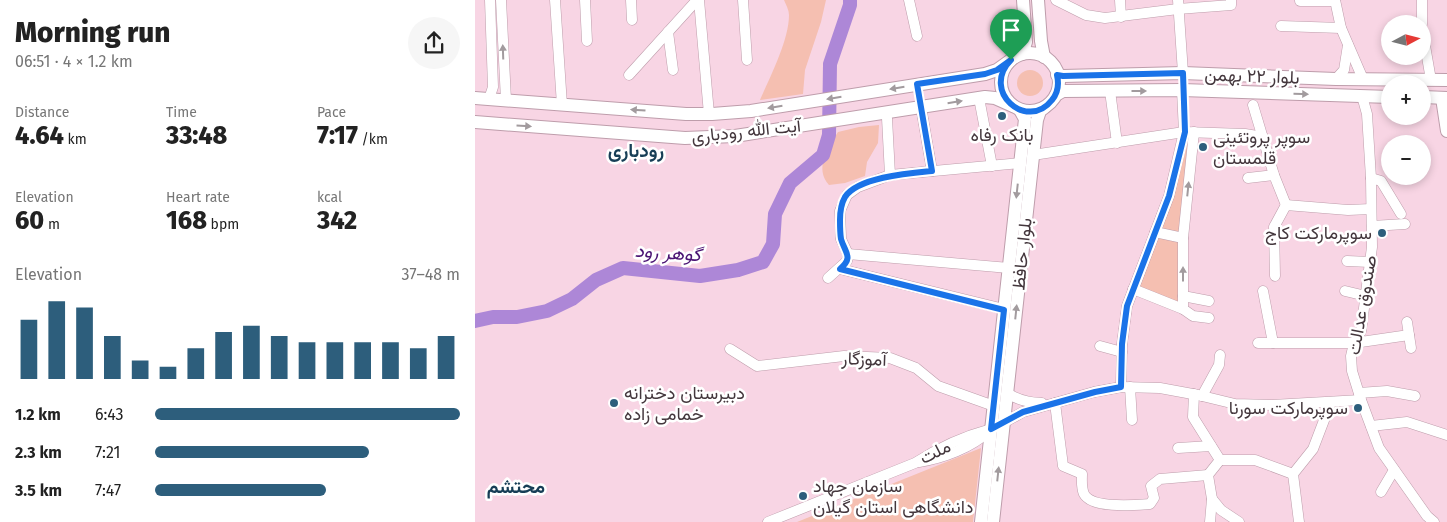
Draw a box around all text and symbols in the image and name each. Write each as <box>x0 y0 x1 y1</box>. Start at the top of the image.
pin <box>990 9 1032 60</box>
north arrow <box>1381 15 1431 65</box>
map controls <box>1381 15 1431 185</box>
text: Morning run <box>15 16 170 49</box>
icon: arrive <box>997 16 1025 44</box>
button: share <box>408 17 460 69</box>
one-way arrow <box>498 44 506 60</box>
text: 06:51 · 4 × 1.2 km <box>15 52 133 71</box>
street label: بلوار ۲۲ بهمن <box>1204 63 1300 89</box>
button: + <box>1381 75 1431 125</box>
one-way arrow <box>888 84 904 92</box>
one-way arrow <box>1131 86 1147 94</box>
one-way arrow <box>1293 91 1309 99</box>
one-way arrow <box>826 94 842 102</box>
one-way arrow <box>947 97 963 105</box>
text: Distance <box>15 104 69 121</box>
text: Time <box>166 104 197 121</box>
text: Pace <box>317 104 346 121</box>
one-way arrow <box>767 104 783 112</box>
one-way arrow <box>629 106 645 114</box>
marker: بانک رفاه <box>996 110 1008 122</box>
street label: آیت الله رودباری <box>690 114 804 148</box>
text: 4.64 <box>15 121 64 151</box>
text: 33:48 <box>166 121 227 151</box>
text: 7:17 <box>317 121 358 151</box>
one-way arrow <box>516 122 532 130</box>
place label: بانک رفاه <box>970 124 1034 146</box>
place label: سوپر پروتئینی قلمستان <box>1213 126 1310 169</box>
text: km <box>64 131 87 148</box>
text: /km <box>358 131 388 148</box>
button: − <box>1381 135 1431 185</box>
district label: رودباری <box>608 139 664 163</box>
marker: سوپر پروتئینی قلمستان <box>1197 141 1209 153</box>
one-way arrow <box>1184 181 1192 197</box>
one-way arrow <box>1013 184 1021 200</box>
text: Elevation <box>15 189 74 206</box>
text: Heart rate <box>166 189 230 206</box>
text: kcal <box>317 189 342 206</box>
text: 60 <box>15 206 44 236</box>
text: 168 <box>166 206 207 236</box>
text: 342 <box>317 206 357 236</box>
text: m <box>44 216 60 233</box>
text: bpm <box>207 216 239 233</box>
street label: بلوار حافظ <box>1007 217 1037 291</box>
place label: سوپرمارکت کاج <box>1265 222 1372 245</box>
marker: سوپرمارکت کاج <box>1376 227 1388 239</box>
water label: گوهر رود <box>634 239 705 267</box>
street label: صندوق عدالت <box>1342 253 1382 357</box>
text: Elevation <box>15 265 82 284</box>
text: 37–48 m <box>402 265 460 284</box>
one-way arrow <box>1179 265 1187 281</box>
one-way arrow <box>1012 304 1020 320</box>
street label: آموزگار <box>840 347 889 371</box>
place label: دبیرستان دخترانه خمامی زاده <box>624 382 745 425</box>
marker: دبیرستان دخترانه خمامی زاده <box>608 397 620 409</box>
place label: سوپرمارکت سورنا <box>1229 397 1348 420</box>
marker: سوپرمارکت سورنا <box>1352 402 1364 414</box>
text: 1.2 km <box>15 405 61 424</box>
text: 6:43 <box>95 405 124 424</box>
street label: ملت <box>916 435 954 469</box>
text: 2.3 km <box>15 443 62 462</box>
text: 7:21 <box>95 443 120 462</box>
one-way arrow <box>994 465 1002 481</box>
district label: محتشم <box>487 475 545 499</box>
place label: سازمان جهاد دانشگاهی استان گیلان <box>813 475 973 518</box>
text: 3.5 km <box>15 481 62 500</box>
text: 7:47 <box>95 481 121 500</box>
marker: سازمان جهاد دانشگاهی استان گیلان <box>797 490 809 502</box>

